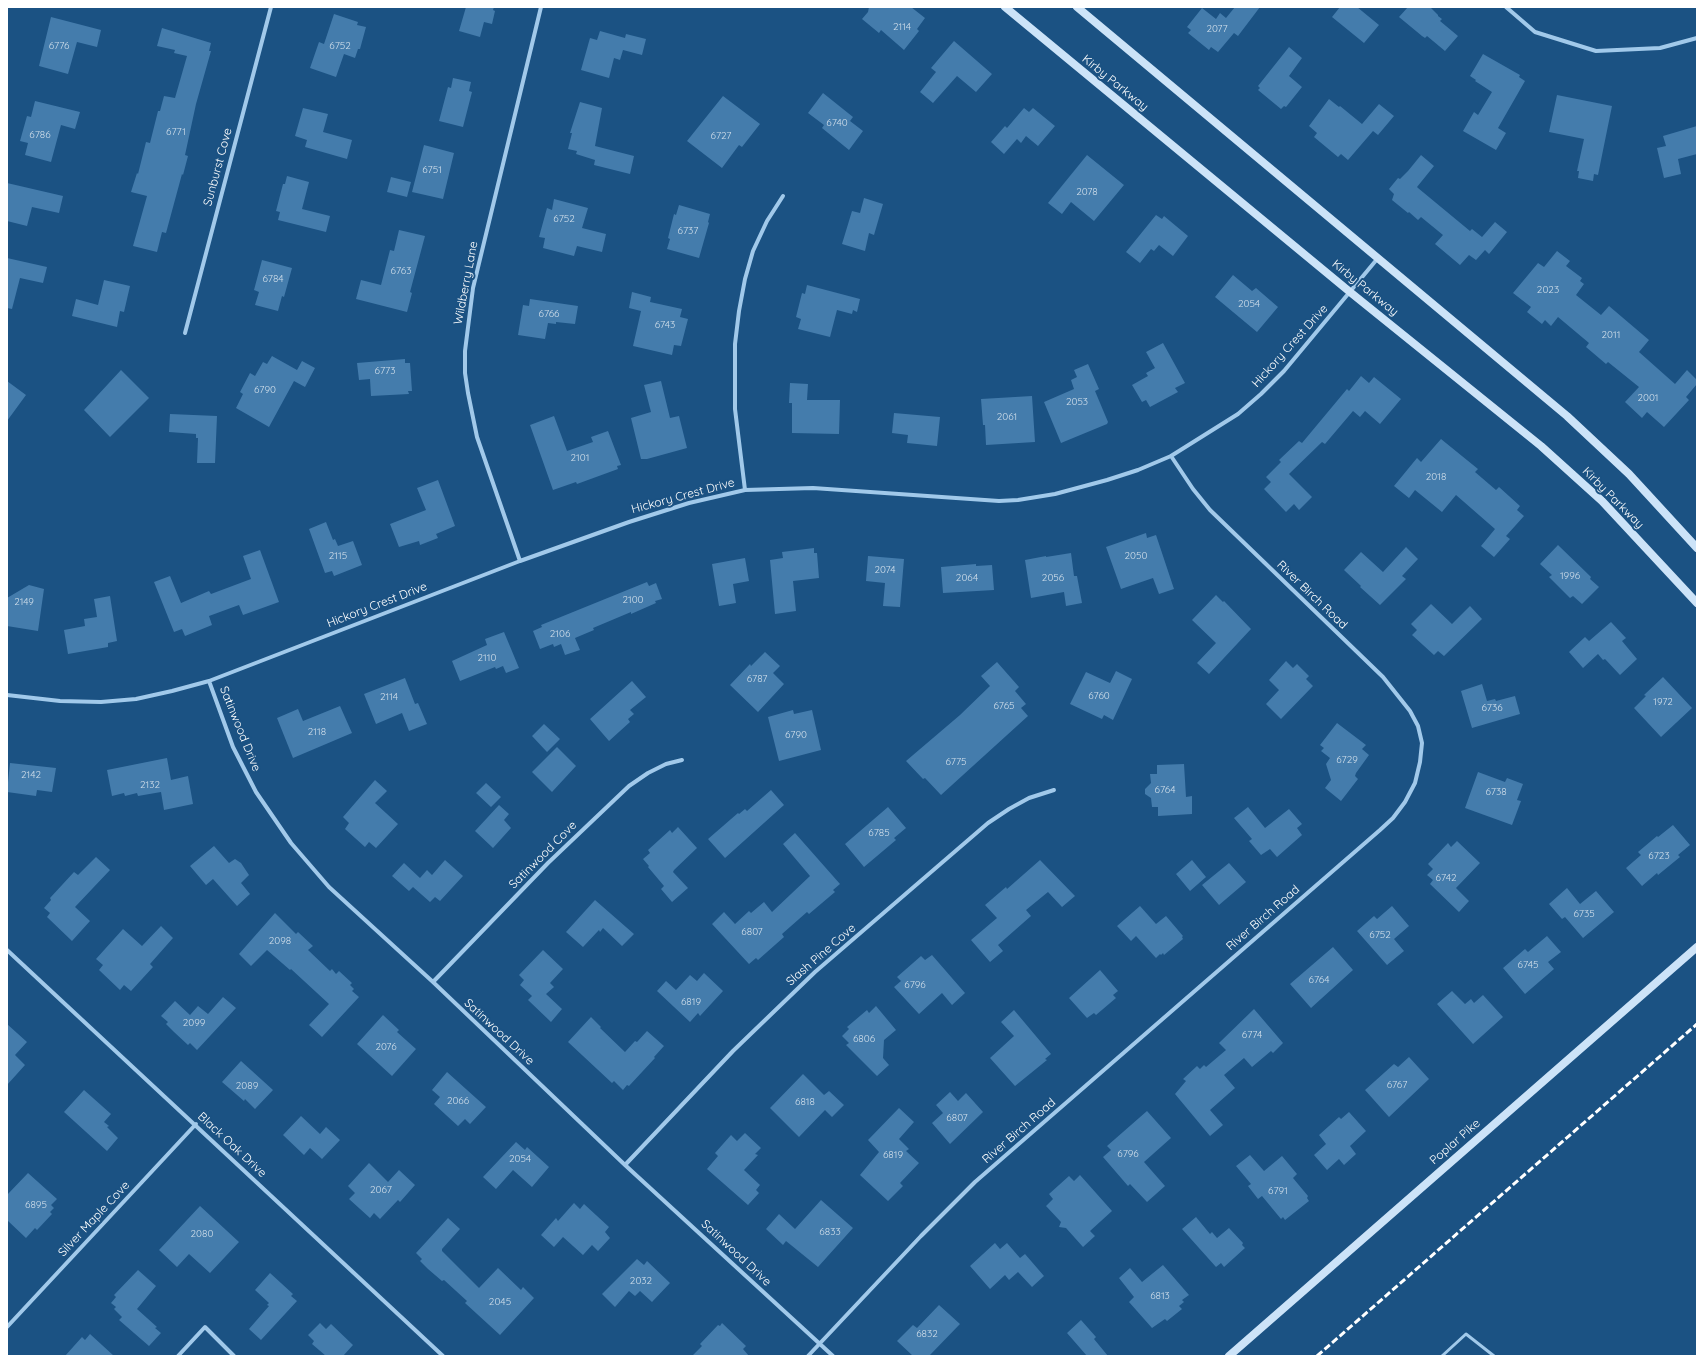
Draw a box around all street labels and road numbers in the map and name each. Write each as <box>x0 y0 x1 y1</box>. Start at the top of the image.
street label: Kirby Parkway <box>1079 52 1151 114</box>
street label: Sunburst Cove <box>201 126 235 208</box>
street label: Wildberry Lane <box>451 240 481 326</box>
street label: Kirby Parkway <box>1329 257 1401 319</box>
street label: Hickory Crest Drive <box>1249 302 1331 390</box>
street label: Kirby Parkway <box>1579 464 1647 532</box>
street label: Hickory Crest Drive <box>630 475 736 517</box>
street label: River Birch Road <box>1274 558 1350 632</box>
street label: Hickory Crest Drive <box>325 579 429 631</box>
street label: Satinwood Drive <box>216 684 264 774</box>
street label: Satinwood Cove <box>506 818 580 892</box>
street label: River Birch Road <box>1223 882 1303 954</box>
street label: Slash Pine Cove <box>783 921 859 989</box>
street label: Satinwood Drive <box>461 996 537 1068</box>
street label: River Birch Road <box>979 1095 1059 1167</box>
street label: Black Oak Drive <box>195 1109 269 1181</box>
street label: Poplar Pike <box>1427 1116 1483 1168</box>
street label: Silver Maple Cove <box>55 1178 133 1260</box>
street label: Satinwood Drive <box>698 1217 774 1289</box>

